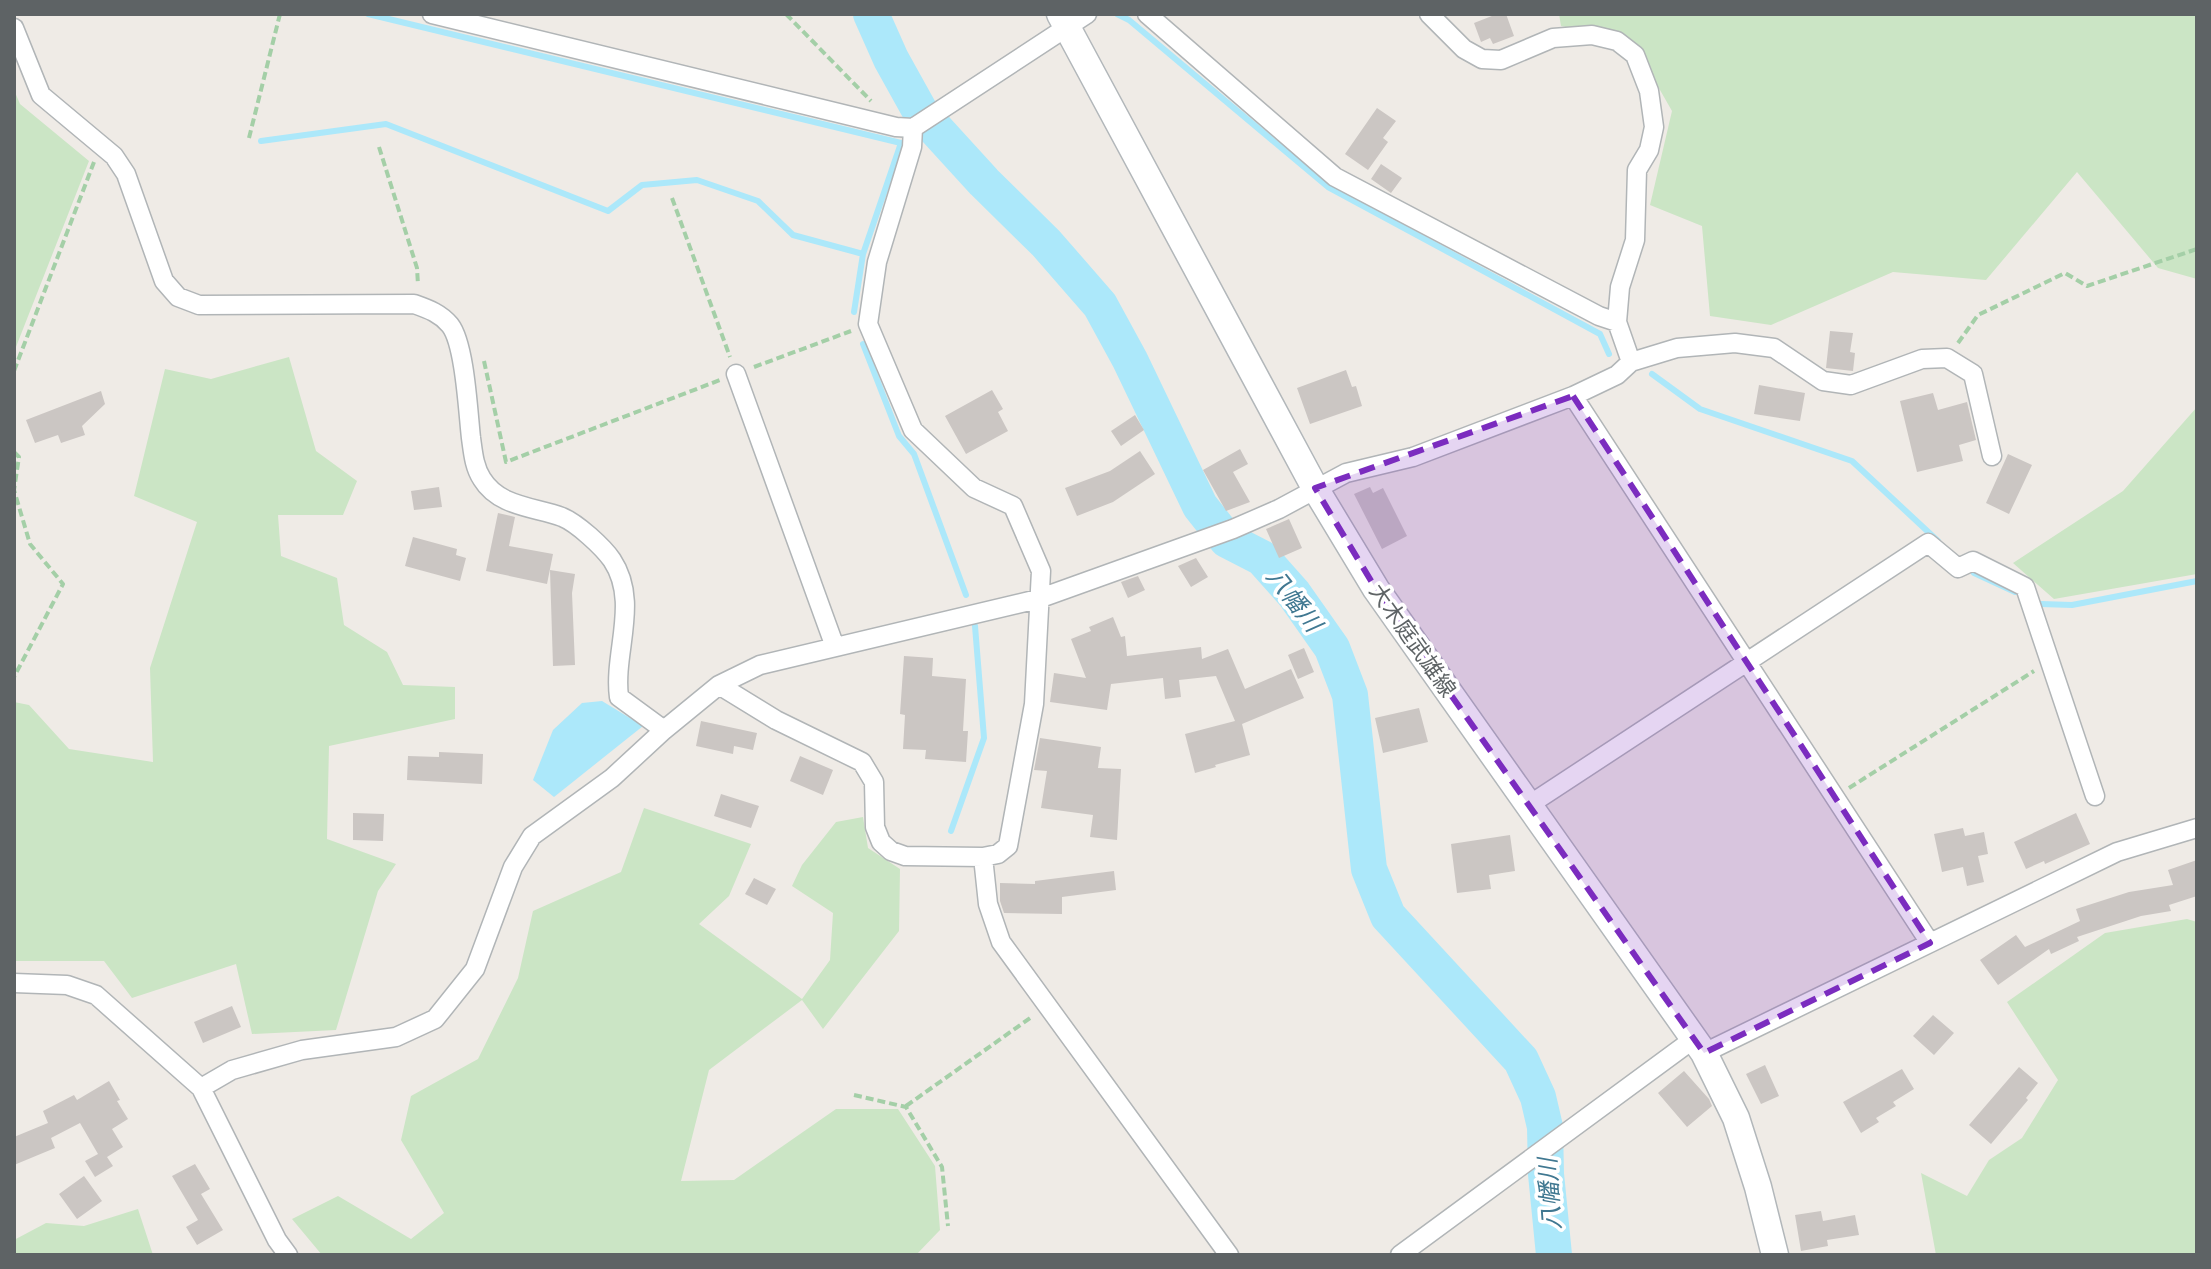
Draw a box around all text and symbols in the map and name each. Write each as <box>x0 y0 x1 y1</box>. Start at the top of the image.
water label: 八幡川 <box>1262 563 1329 639</box>
street label: 大木庭武雄線 <box>1364 579 1461 702</box>
water label: 八幡川 <box>1533 1154 1565 1231</box>

